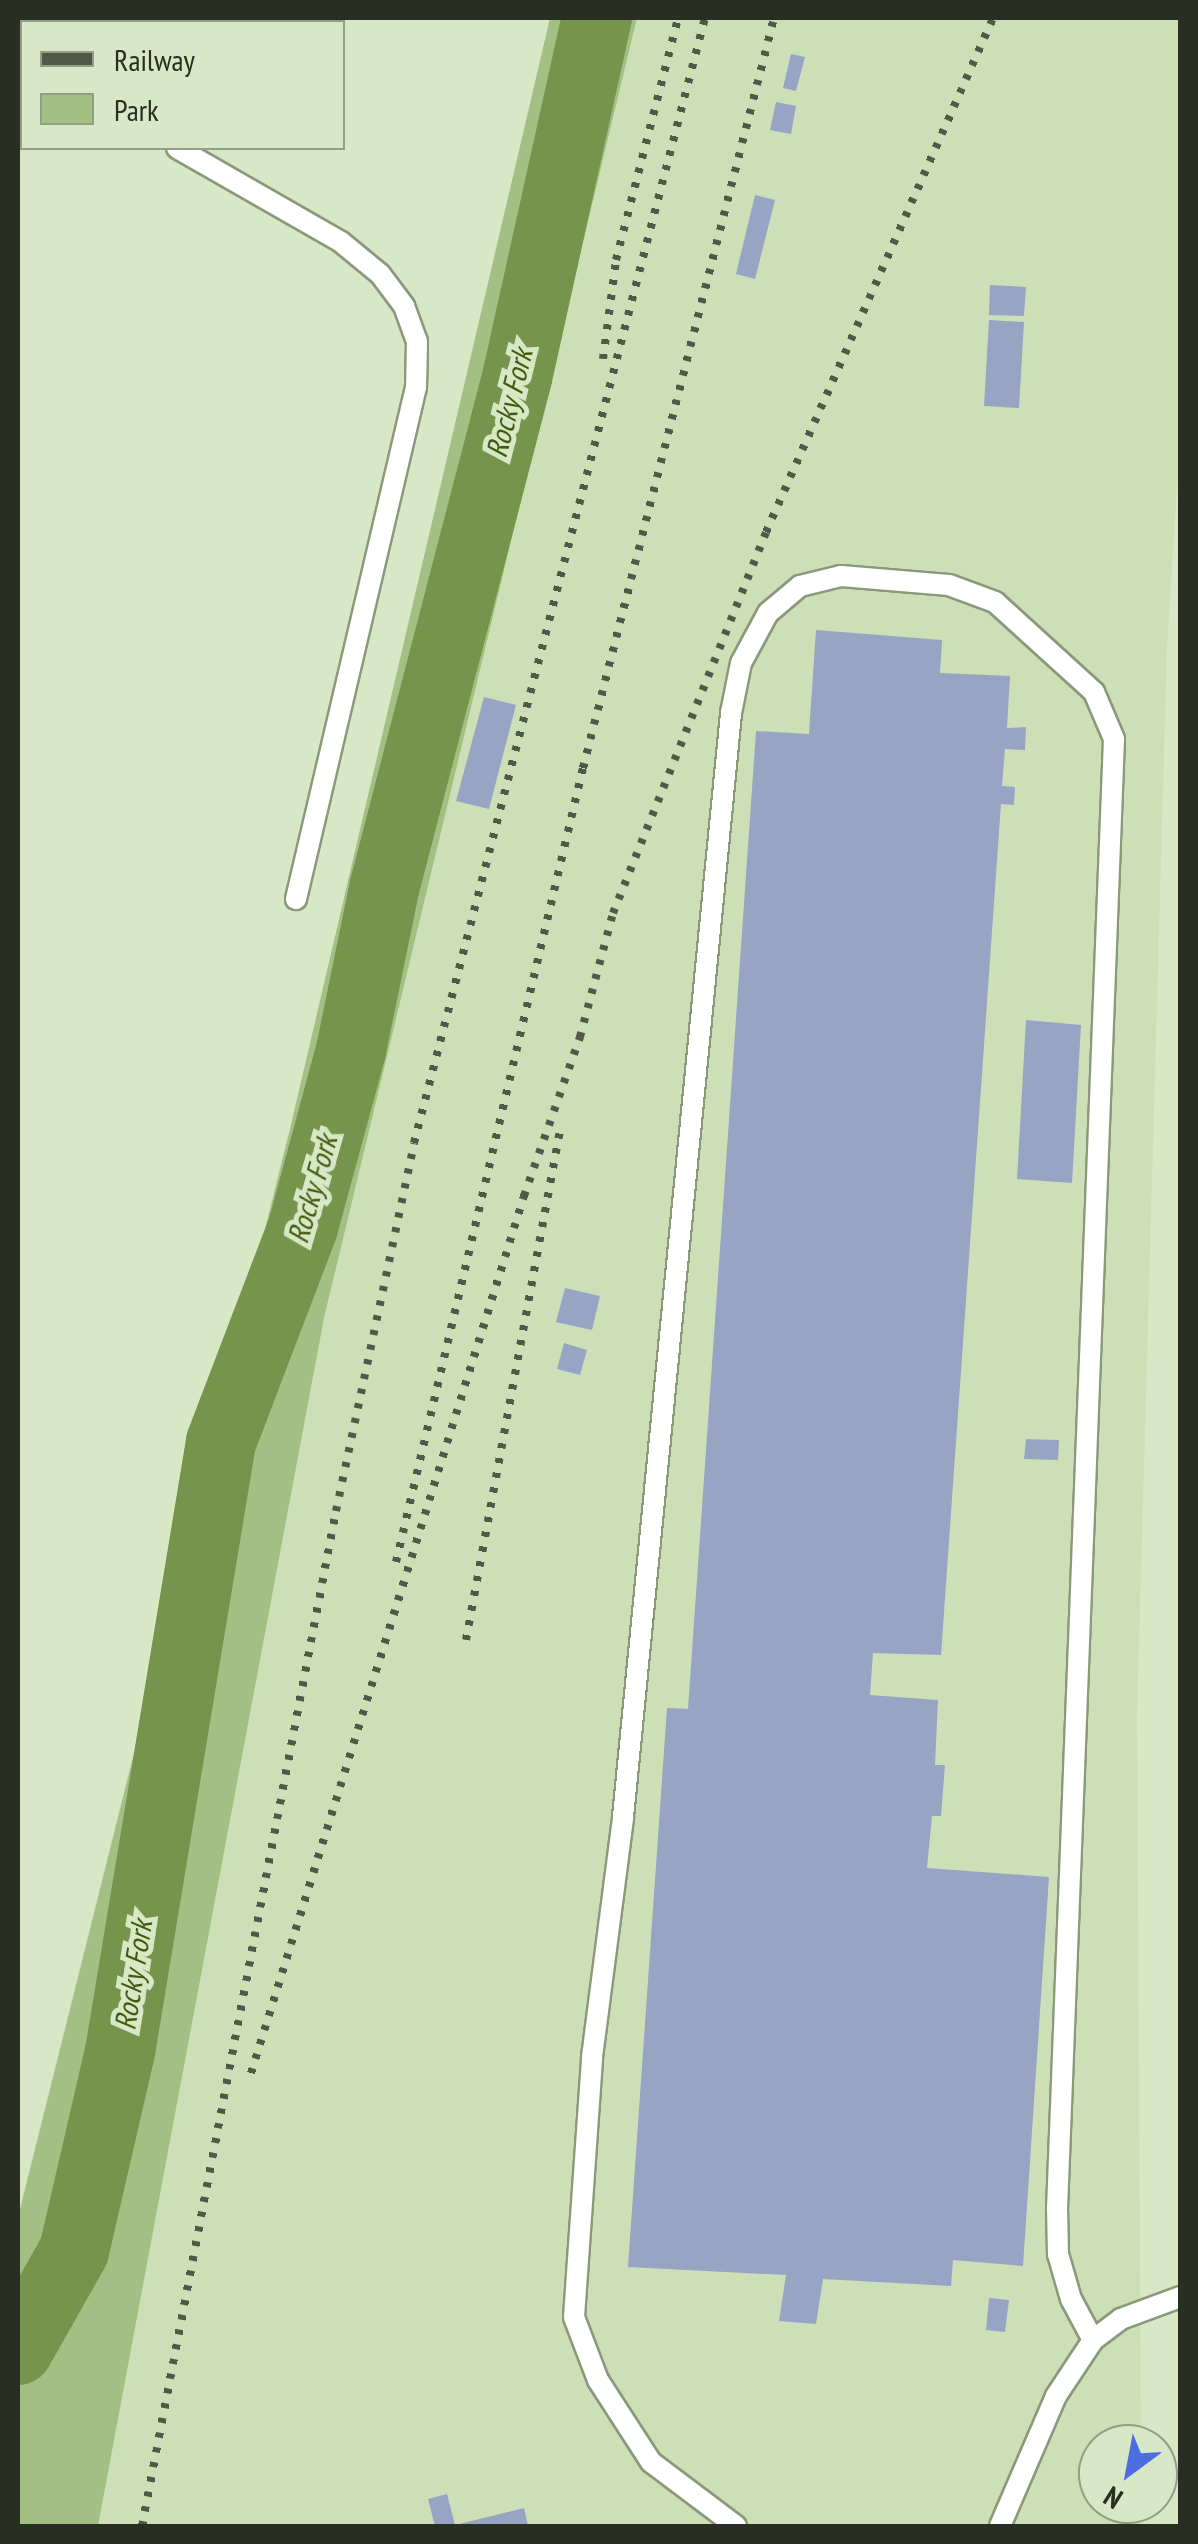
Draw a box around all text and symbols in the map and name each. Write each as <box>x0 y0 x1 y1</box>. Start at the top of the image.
legend <box>20 20 345 150</box>
text: Railway <box>114 40 195 79</box>
text: Park <box>114 90 159 129</box>
water label: Rocky Fork <box>478 345 540 461</box>
water label: Rocky Fork <box>279 1131 345 1247</box>
water label: Rocky Fork <box>107 1917 159 2033</box>
north arrow <box>1078 2424 1178 2524</box>
text: N <box>1097 2478 1129 2518</box>

